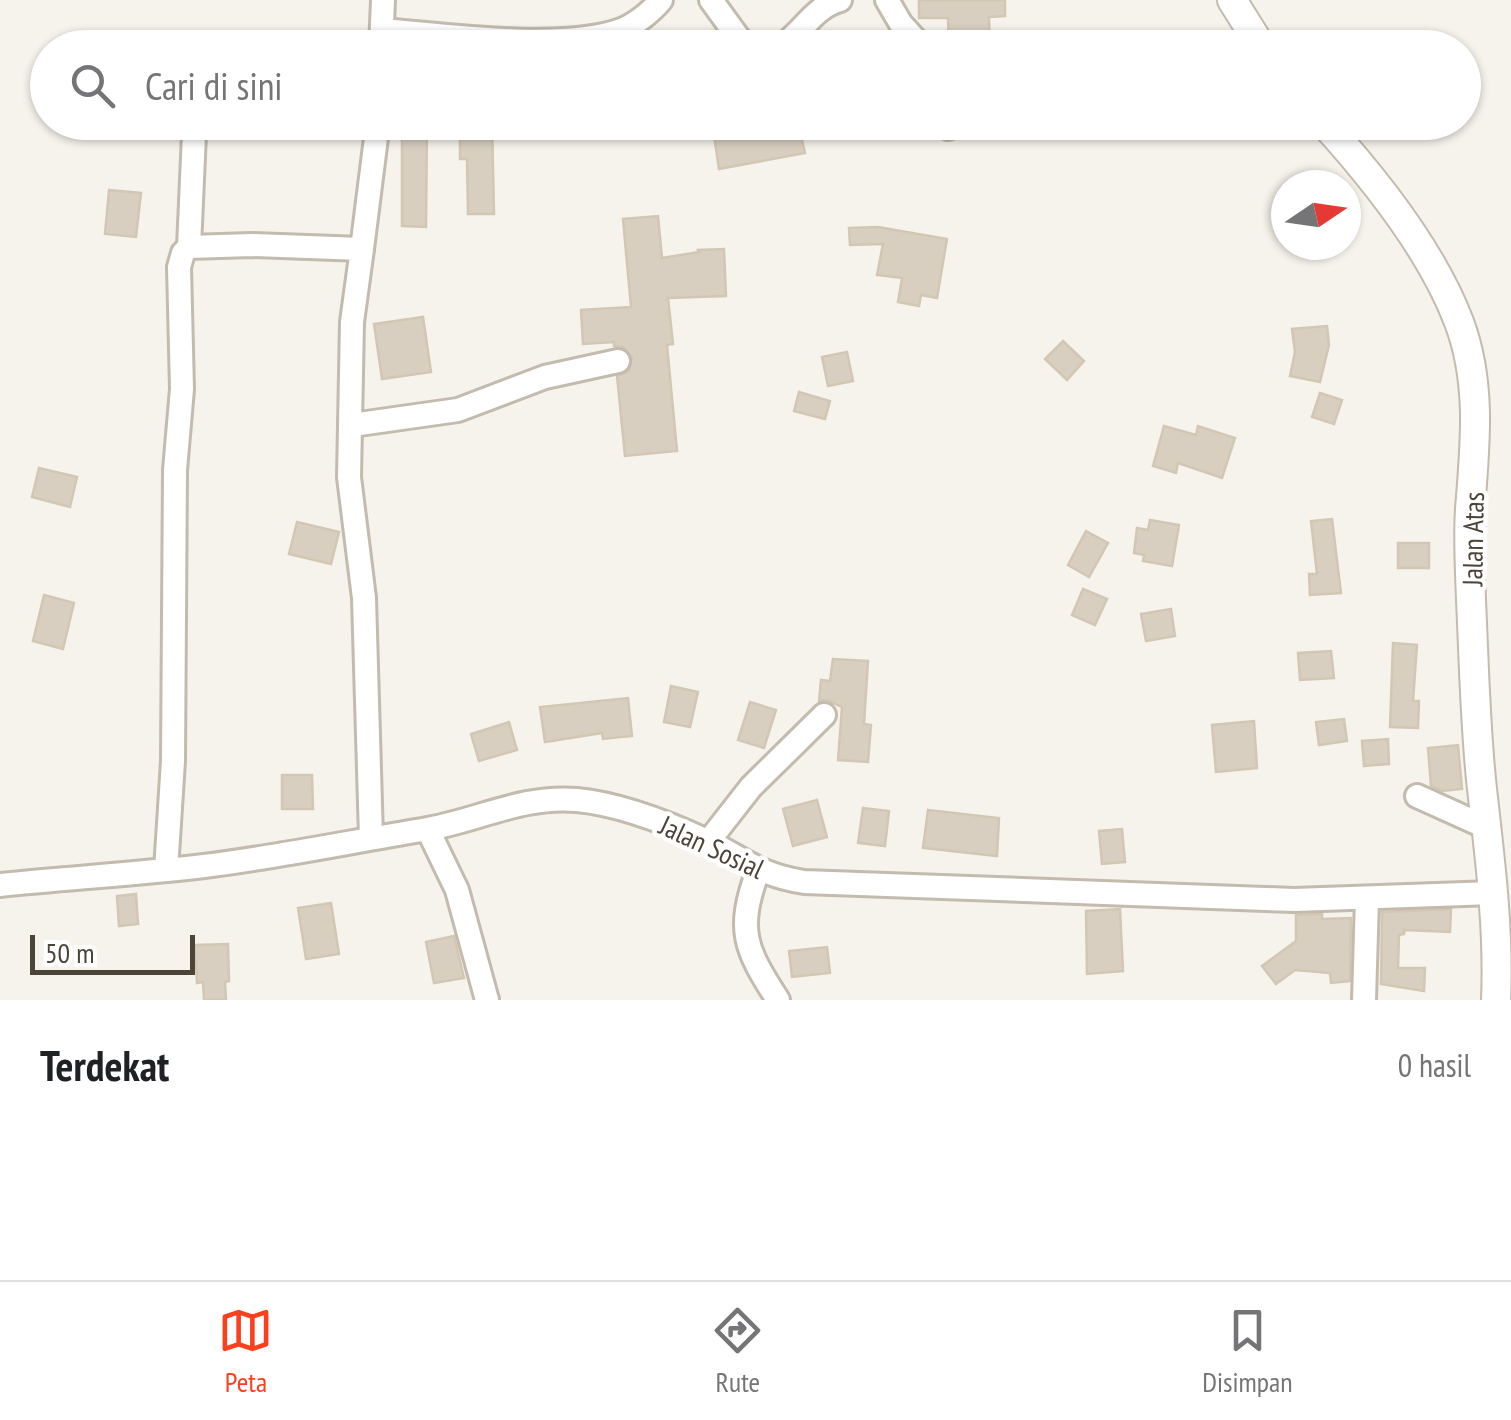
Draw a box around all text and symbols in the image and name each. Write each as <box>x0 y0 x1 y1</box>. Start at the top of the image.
search box <box>30 30 1481 140</box>
icon: search <box>65 58 120 113</box>
text: Cari di sini <box>145 61 283 110</box>
north arrow <box>1271 170 1361 260</box>
street label: Jalan Atas <box>1453 491 1492 587</box>
street label: Jalan Sosial <box>653 806 771 887</box>
scale bar <box>30 930 195 974</box>
text: 50 m <box>45 934 94 971</box>
text: Terdekat <box>40 1038 169 1093</box>
text: 0 hasil <box>1398 1044 1471 1086</box>
tab: Peta <box>218 1303 273 1400</box>
tab: Rute <box>710 1303 765 1400</box>
tab: Disimpan <box>1202 1303 1293 1400</box>

